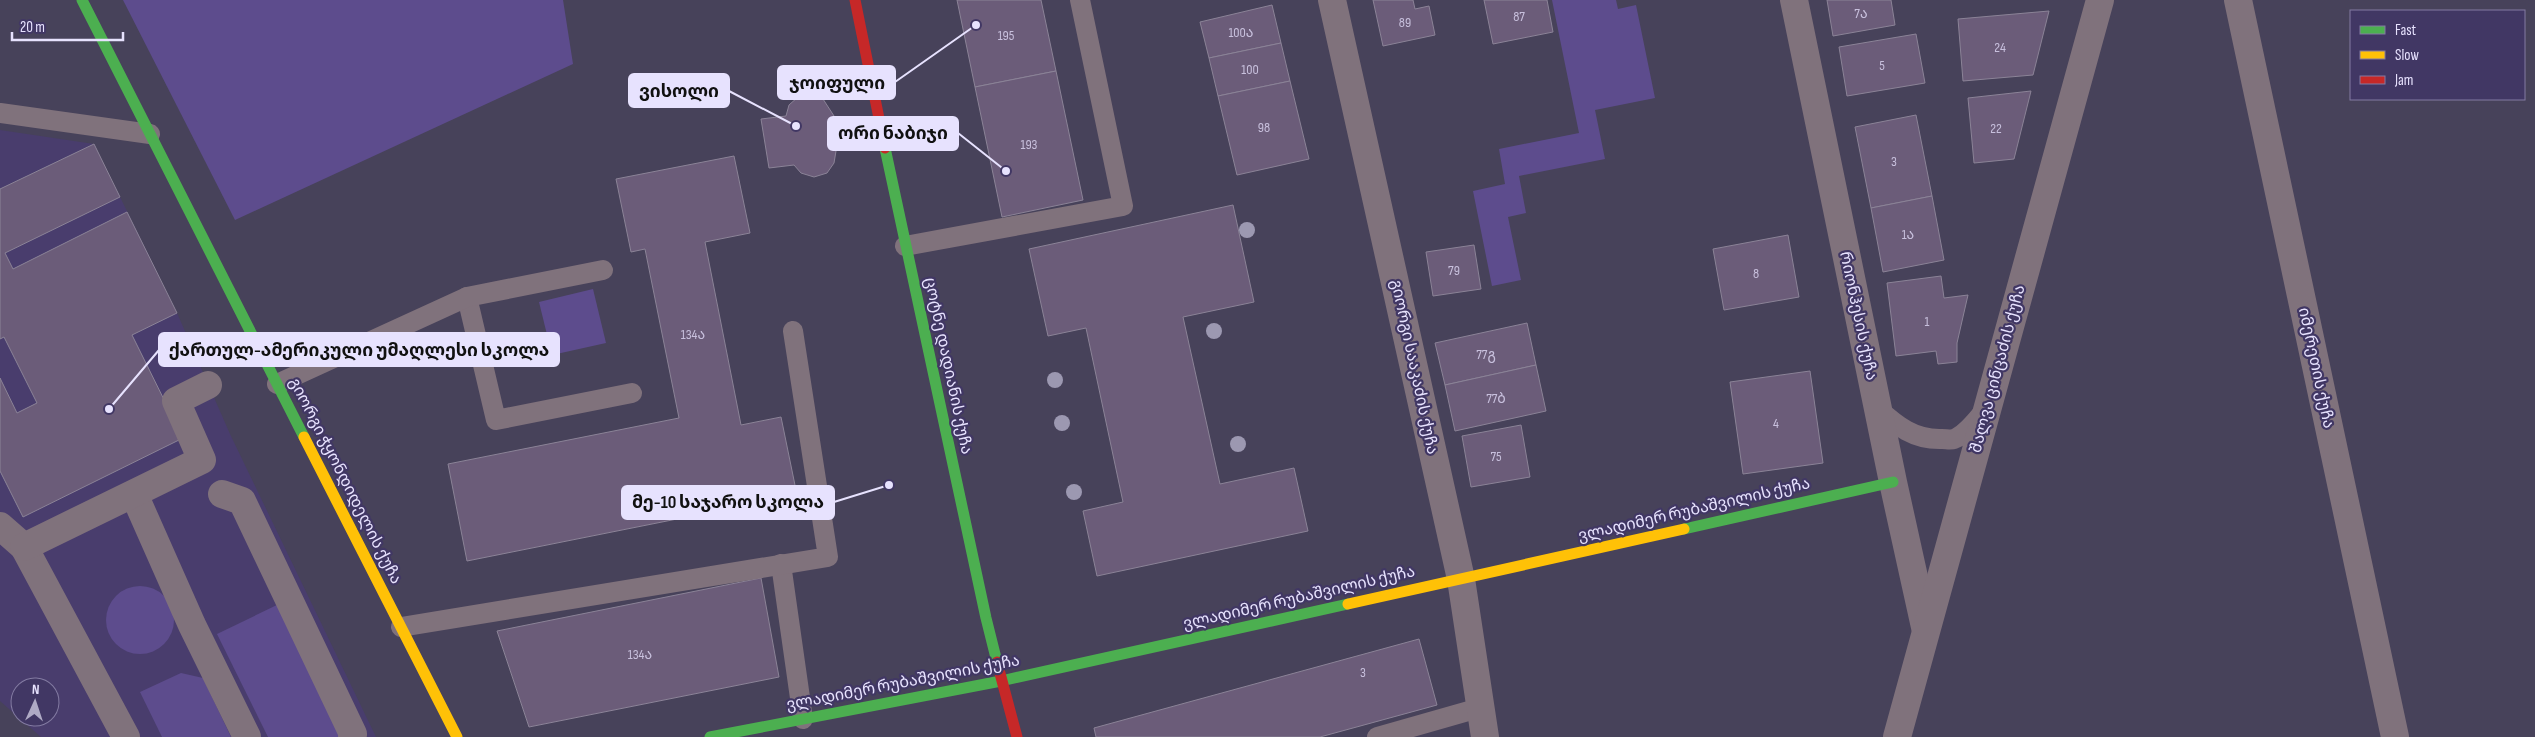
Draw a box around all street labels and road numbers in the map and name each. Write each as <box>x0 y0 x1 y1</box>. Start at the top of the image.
street label: რიონჰესის ქუჩა <box>1835 250 1881 382</box>
street label: ცოტნე დადიანის ქუჩა <box>920 276 976 456</box>
street label: გიორგი სააკაძის ქუჩა <box>1386 278 1442 456</box>
street label: შალვა ცინცაძის ქუჩა <box>1966 283 2030 455</box>
street label: იმერეთის ქუჩა <box>2294 306 2338 430</box>
street label: გიორგი ჭყონდიდელის ქუჩა <box>285 375 405 587</box>
street label: ვლადიმერ რუბაშვილის ქუჩა <box>1576 474 1812 546</box>
street label: ვლადიმერ რუბაშვილის ქუჩა <box>1181 562 1417 634</box>
street label: ვლადიმერ რუბაშვილის ქუჩა <box>785 651 1021 715</box>

